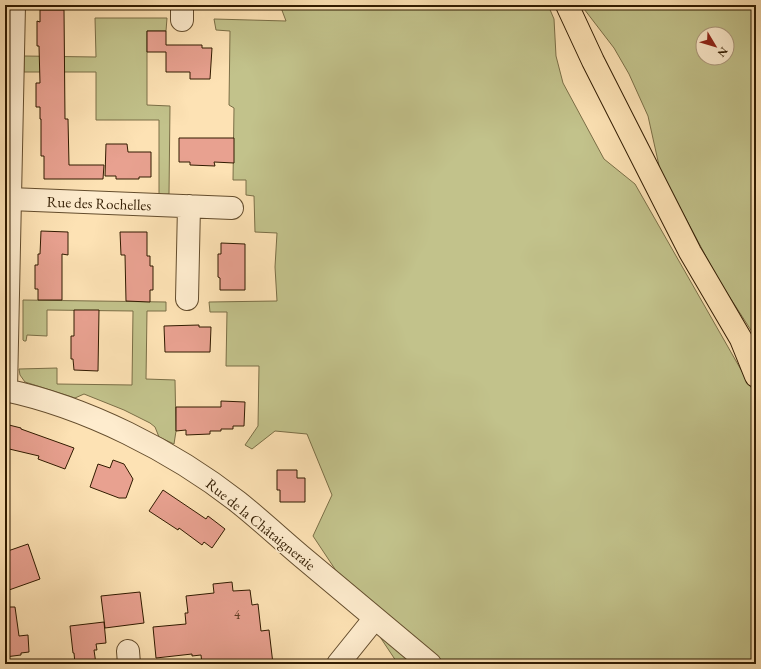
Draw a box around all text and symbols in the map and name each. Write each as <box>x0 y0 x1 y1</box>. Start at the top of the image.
north arrow <box>695 26 735 66</box>
text: N <box>715 44 731 60</box>
street label: Rue des Rochelles <box>46 192 152 214</box>
street label: Rue de la Châtaigneraie <box>202 474 320 574</box>
house number: 4 <box>234 606 241 623</box>

